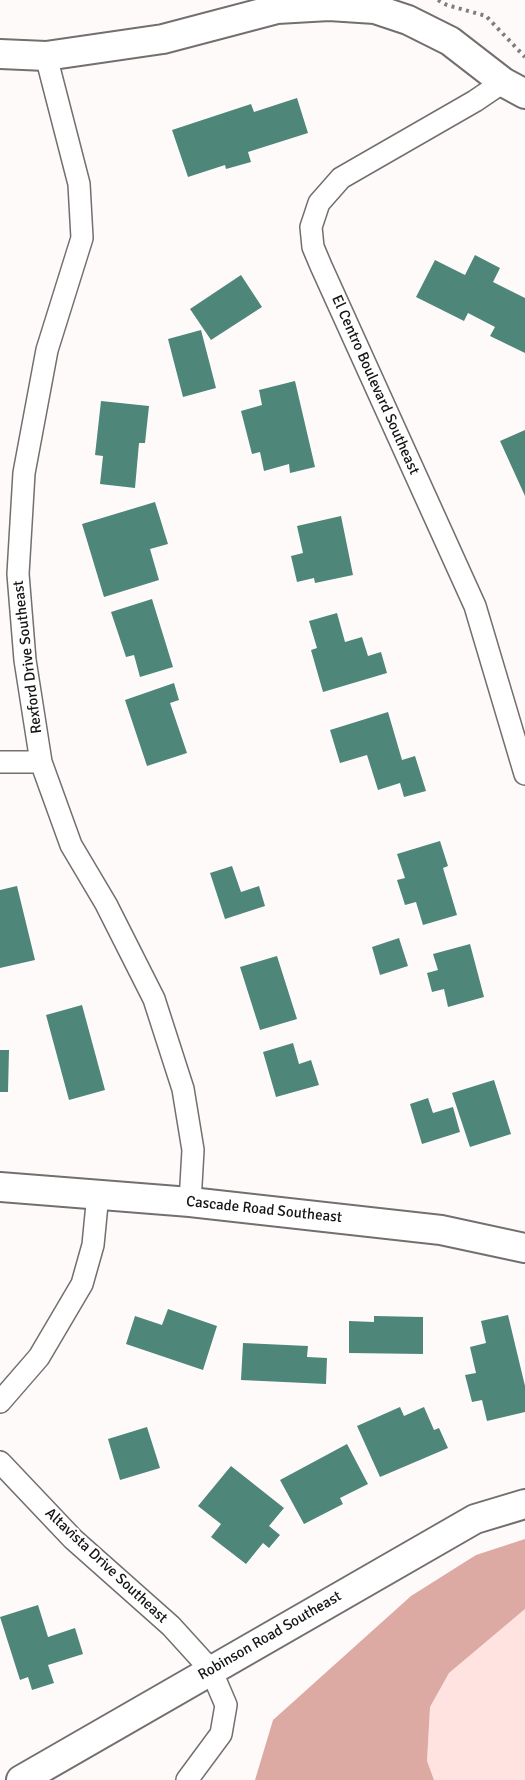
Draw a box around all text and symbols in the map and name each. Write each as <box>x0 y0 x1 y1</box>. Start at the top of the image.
street label: El Centro Boulevard Southeast <box>327 292 423 478</box>
street label: Rexford Drive Southeast <box>10 579 46 735</box>
street label: Cascade Road Southeast <box>185 1193 343 1227</box>
street label: Altavista Drive Southeast <box>41 1505 171 1627</box>
street label: Robinson Road Southeast <box>195 1588 345 1684</box>

